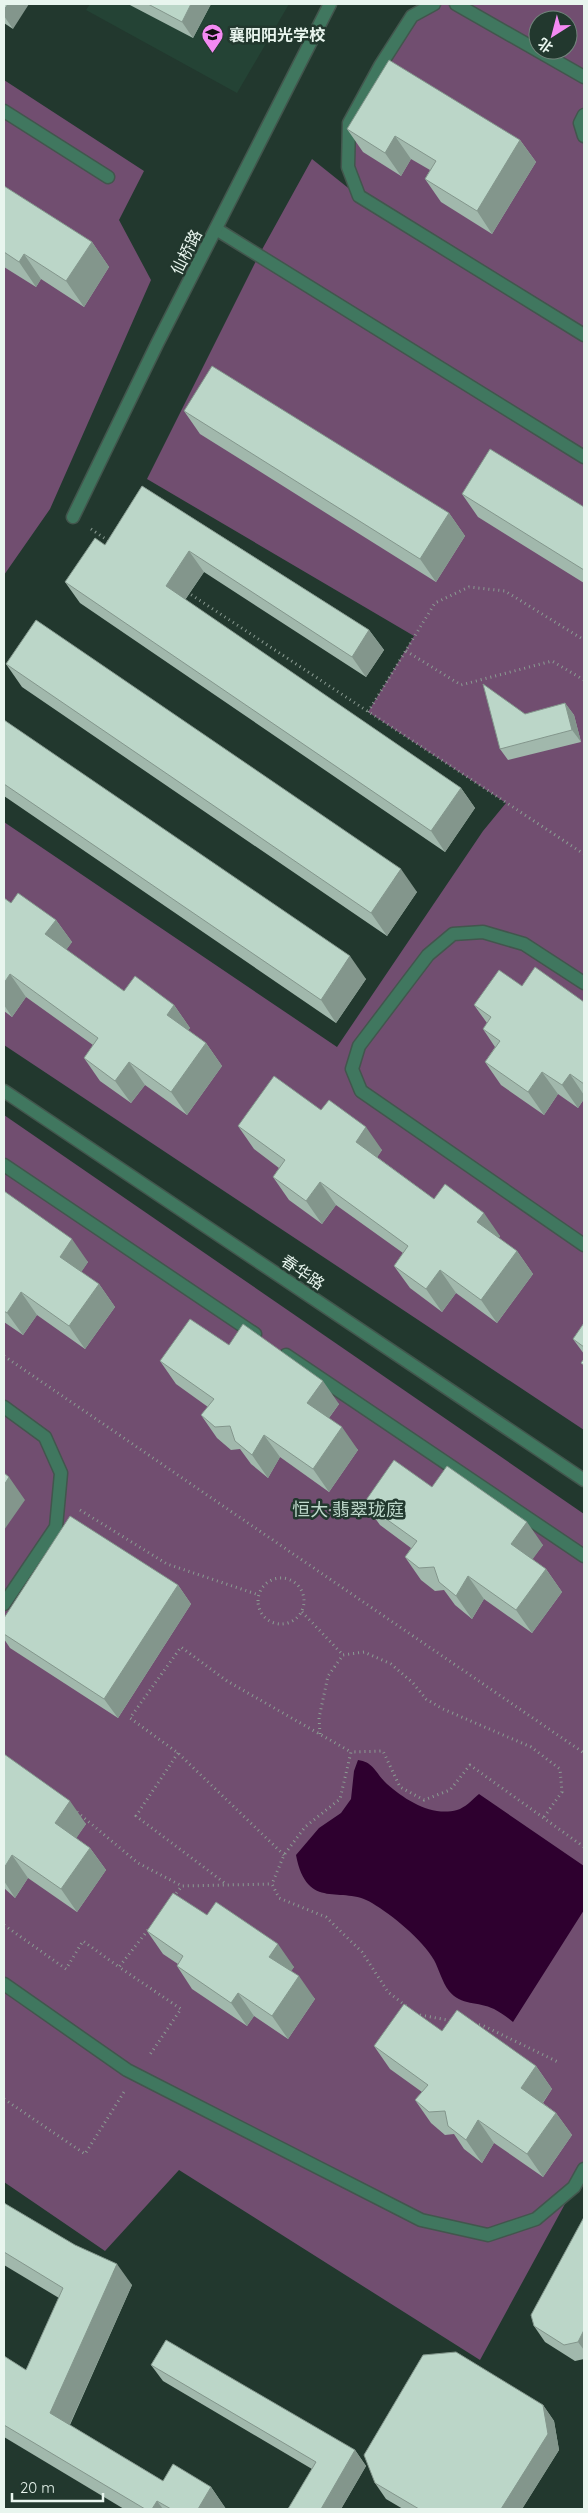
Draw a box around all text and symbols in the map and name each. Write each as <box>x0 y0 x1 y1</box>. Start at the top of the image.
north arrow <box>528 10 578 60</box>
school or university icon: 襄阳阳光学校 <box>201 23 225 54</box>
place label: 襄阳阳光学校 <box>229 25 326 45</box>
text: 北 <box>534 34 556 57</box>
street label: 仙桥路 <box>166 226 206 278</box>
street label: 春华路 <box>278 1250 328 1294</box>
district label: 恒大·翡翠珑庭 <box>292 1498 404 1521</box>
scale bar <box>12 2470 104 2502</box>
text: 20 m <box>20 2478 55 2497</box>

